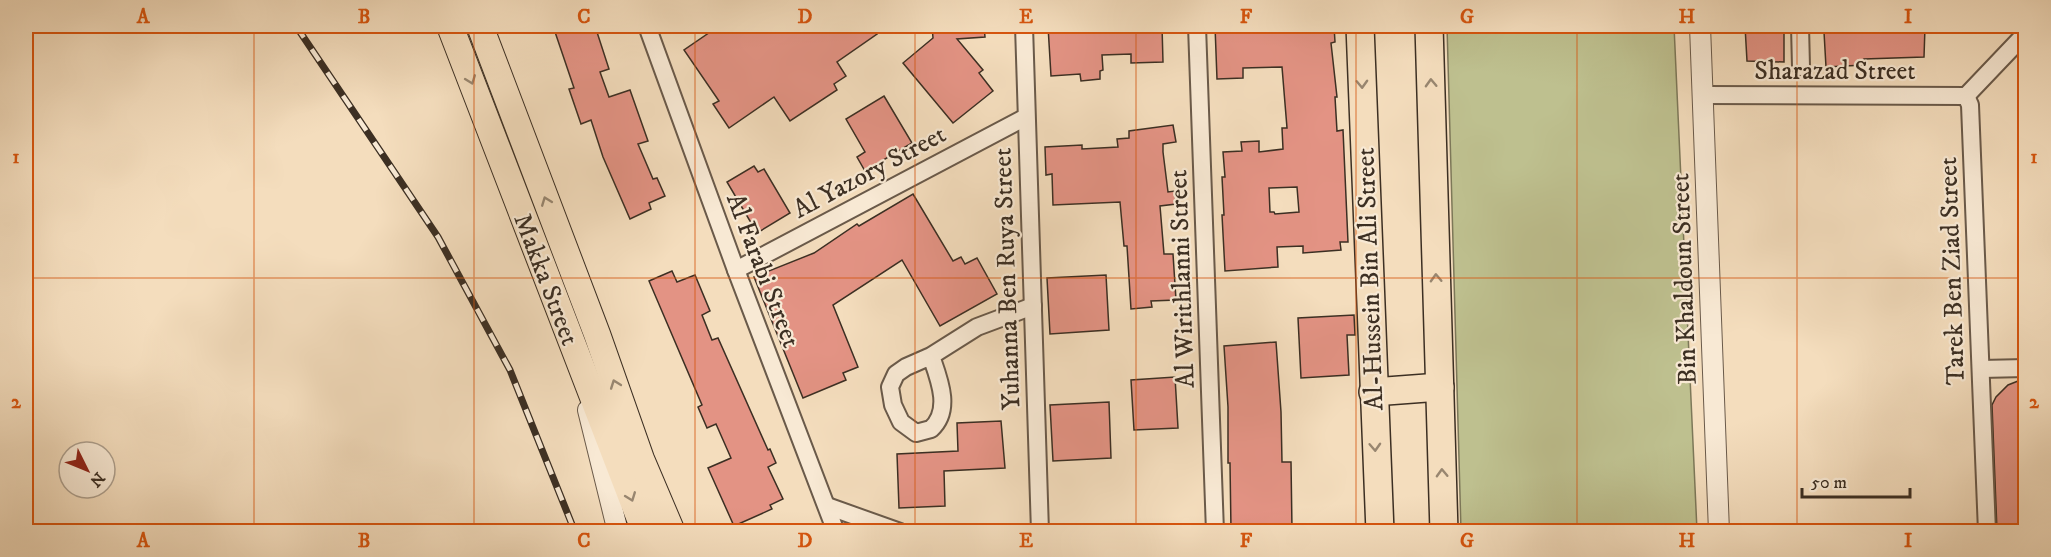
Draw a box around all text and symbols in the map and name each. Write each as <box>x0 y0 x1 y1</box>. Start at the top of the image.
text: A <box>136 5 151 30</box>
text: B <box>358 5 370 30</box>
text: C <box>577 5 591 30</box>
text: D <box>798 5 813 30</box>
text: E <box>1019 5 1033 30</box>
text: F <box>1240 5 1253 30</box>
text: G <box>1460 5 1474 30</box>
text: H <box>1679 5 1696 30</box>
text: I <box>1904 5 1912 30</box>
street label: Sharazad Street <box>1754 55 1916 88</box>
one-way arrow <box>464 74 476 85</box>
one-way arrow <box>1355 79 1368 88</box>
one-way arrow <box>1424 79 1437 88</box>
street label: Al Yazory Street <box>787 118 952 226</box>
text: 1 <box>12 145 20 170</box>
text: 1 <box>2030 145 2038 170</box>
street label: Yuhanna Ben Ruya Street <box>986 147 1029 411</box>
street label: Al-Hussein Bin Ali Street <box>1349 147 1392 411</box>
street label: Tarek Ben Ziad Street <box>1932 156 1973 386</box>
street label: Al Wirithlanni Street <box>1162 169 1203 389</box>
street label: Bin Khaldoun Street <box>1664 173 1705 385</box>
street label: Al Farabi Street <box>718 189 807 352</box>
one-way arrow <box>541 196 553 207</box>
street label: Makka Street <box>505 209 586 350</box>
one-way arrow <box>1430 274 1443 283</box>
one-way arrow <box>609 379 622 389</box>
text: 2 <box>11 390 22 415</box>
text: 2 <box>2029 390 2040 415</box>
north arrow <box>57 440 117 500</box>
one-way arrow <box>1369 442 1382 451</box>
scale bar <box>1802 461 1910 499</box>
text: N <box>85 468 109 491</box>
one-way arrow <box>1436 469 1448 478</box>
text: 50 m <box>1811 472 1847 494</box>
one-way arrow <box>624 491 636 502</box>
text: A <box>136 529 151 554</box>
text: B <box>358 529 370 554</box>
text: C <box>577 529 591 554</box>
text: D <box>798 529 813 554</box>
text: E <box>1019 529 1033 554</box>
text: F <box>1240 529 1253 554</box>
text: G <box>1460 529 1474 554</box>
text: H <box>1679 529 1696 554</box>
text: I <box>1904 529 1912 554</box>

